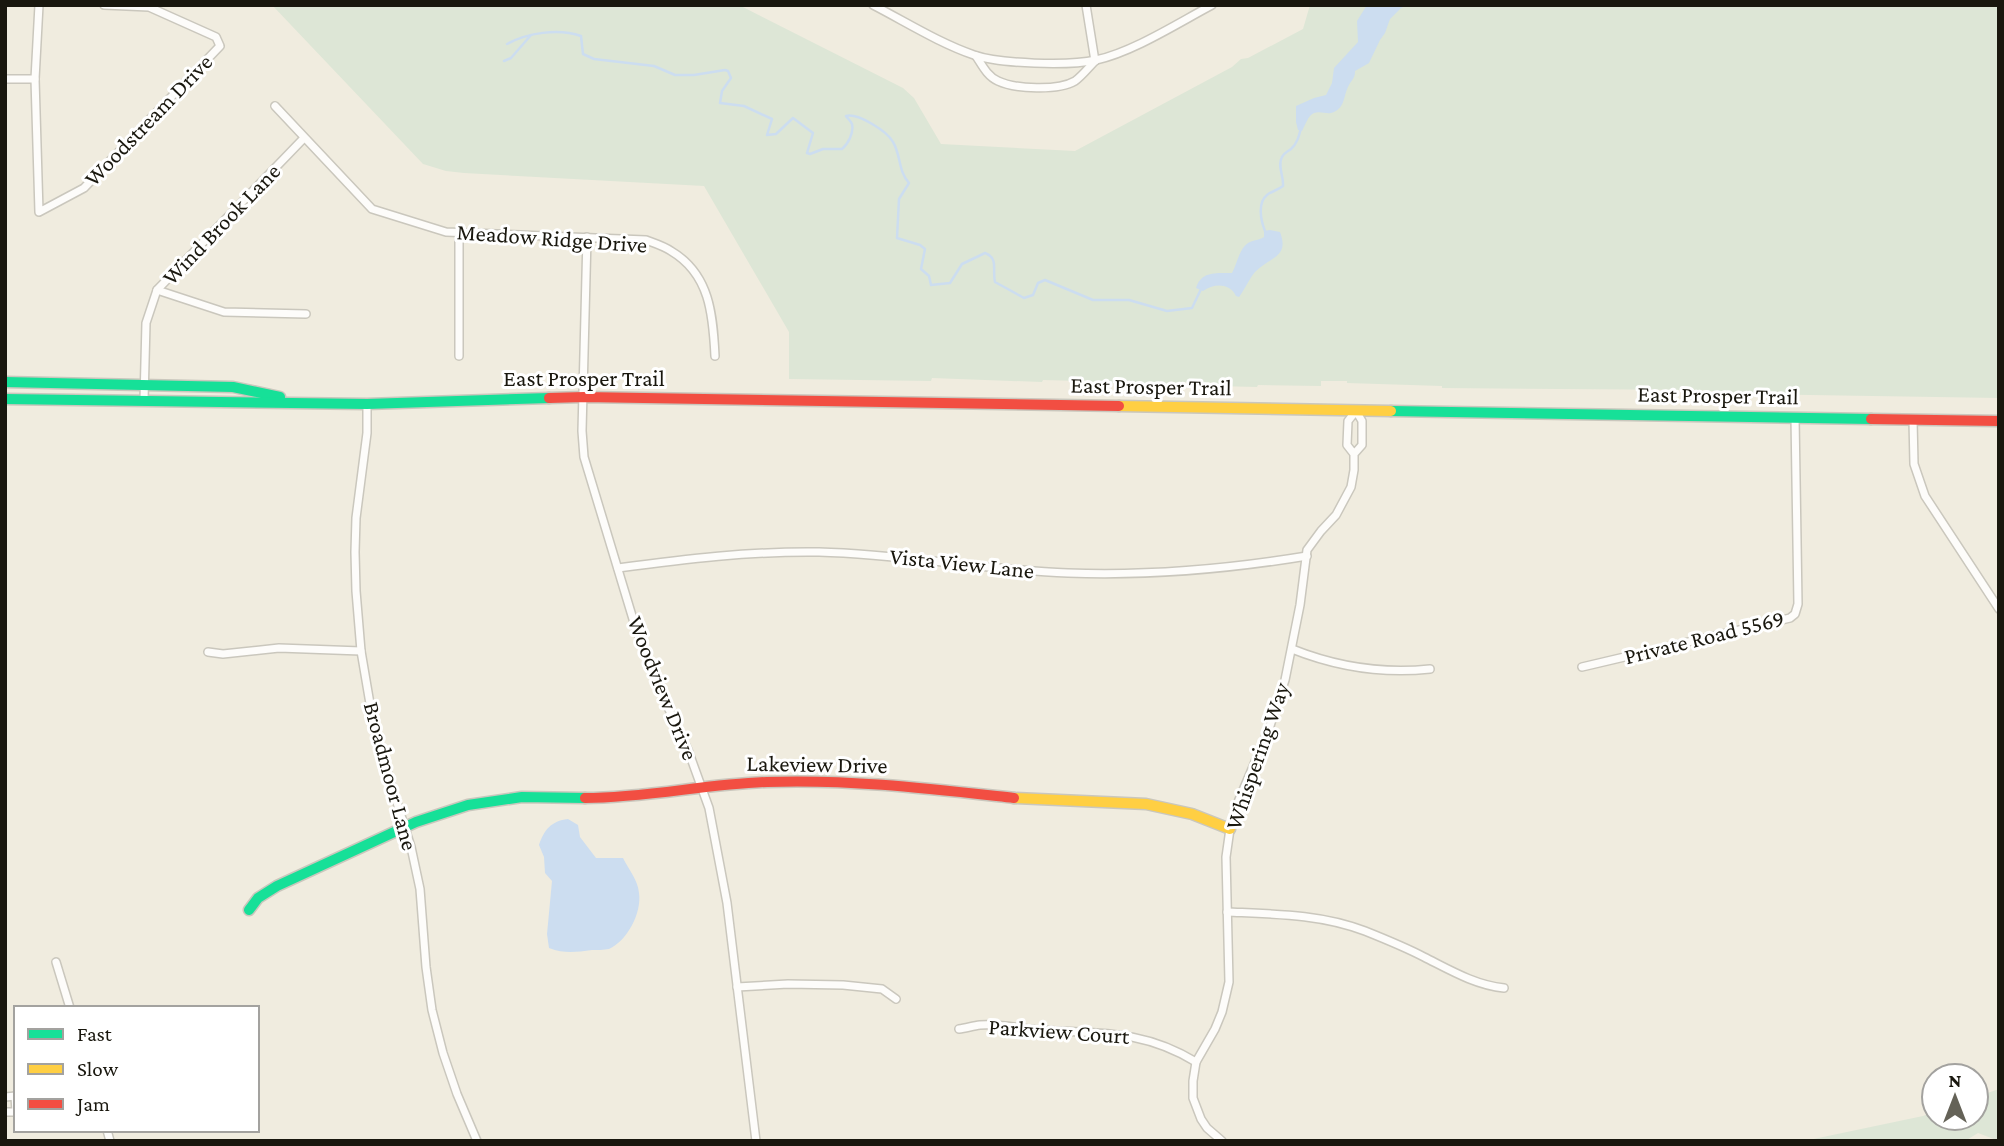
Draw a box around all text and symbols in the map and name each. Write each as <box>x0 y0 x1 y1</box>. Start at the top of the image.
street label: Woodstream Drive <box>79 49 217 191</box>
street label: Wind Brook Lane <box>157 158 285 290</box>
street label: Meadow Ridge Drive <box>456 218 648 258</box>
street label: East Prosper Trail <box>503 365 665 391</box>
street label: East Prosper Trail <box>1070 372 1232 400</box>
street label: East Prosper Trail <box>1637 381 1799 409</box>
street label: Vista View Lane <box>889 542 1035 584</box>
street label: Private Road 5569 <box>1621 605 1787 669</box>
street label: Woodview Drive <box>622 612 704 764</box>
street label: Whispering Way <box>1220 679 1294 833</box>
street label: Broadmoor Lane <box>359 699 423 853</box>
street label: Lakeview Drive <box>746 750 888 778</box>
legend <box>14 1006 259 1132</box>
street label: Parkview Court <box>988 1013 1131 1049</box>
text: Fast <box>77 1022 113 1046</box>
text: Slow <box>77 1057 119 1081</box>
north arrow <box>1920 1062 1990 1132</box>
text: N <box>1949 1070 1962 1091</box>
text: Jam <box>75 1092 110 1116</box>

